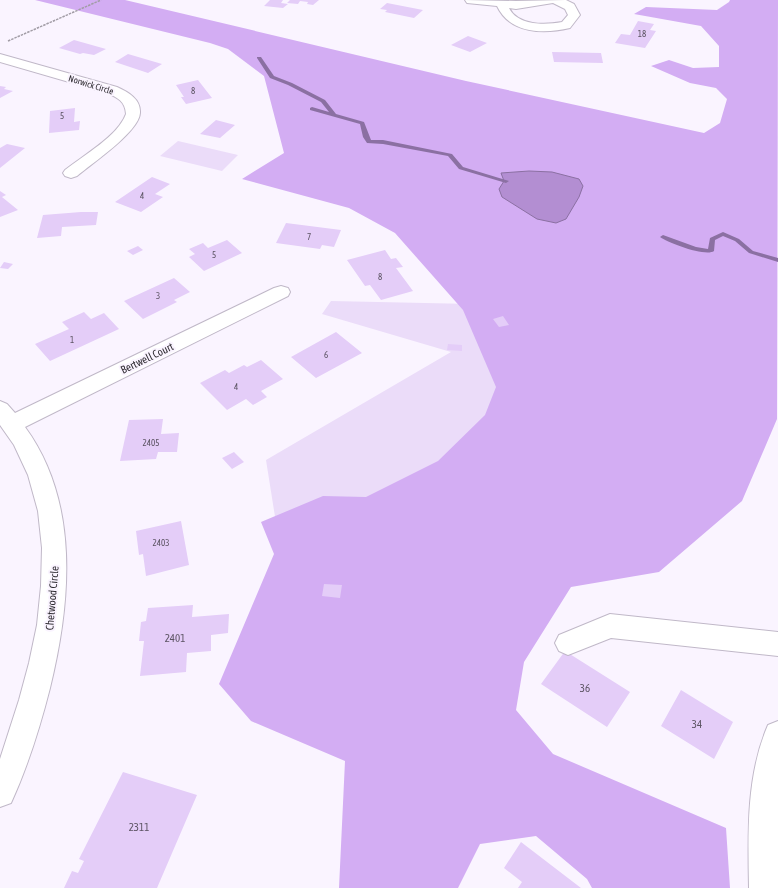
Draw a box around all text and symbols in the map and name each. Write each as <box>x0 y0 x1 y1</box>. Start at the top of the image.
house number: 18 <box>638 29 646 39</box>
street label: Norwick Circle <box>67 73 115 97</box>
house number: 8 <box>191 86 195 96</box>
house number: 5 <box>60 111 64 121</box>
house number: 4 <box>140 191 144 201</box>
house number: 7 <box>307 232 311 242</box>
house number: 5 <box>212 250 216 260</box>
house number: 8 <box>378 272 382 282</box>
house number: 3 <box>156 291 160 301</box>
house number: 1 <box>70 335 74 345</box>
street label: Bertwell Court <box>119 340 175 376</box>
house number: 6 <box>324 350 328 360</box>
house number: 4 <box>234 382 238 392</box>
house number: 2405 <box>143 438 159 448</box>
house number: 2403 <box>153 538 169 548</box>
street label: Chetwood Circle <box>43 565 61 631</box>
house number: 2401 <box>165 632 185 644</box>
house number: 36 <box>580 682 590 694</box>
house number: 34 <box>692 718 702 730</box>
house number: 2311 <box>129 821 149 833</box>

